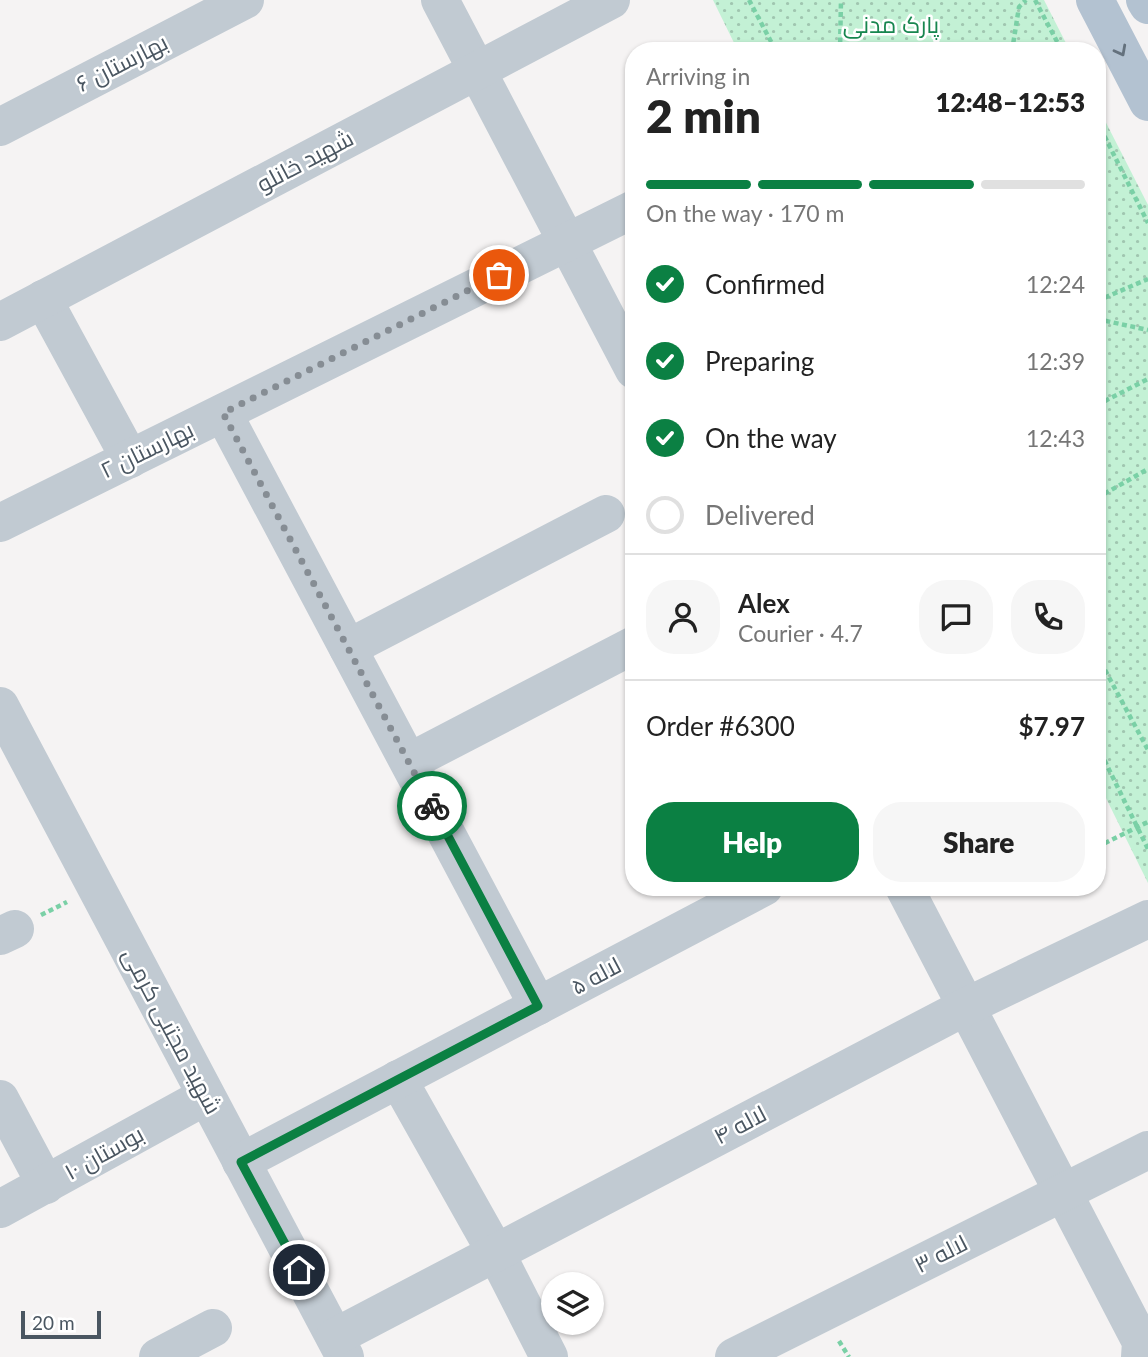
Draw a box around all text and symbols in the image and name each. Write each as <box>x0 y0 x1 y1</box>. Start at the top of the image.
park label: پارک مدنی <box>843 10 939 40</box>
street label: بهارستان ۶ <box>71 27 172 98</box>
one-way arrow <box>1113 44 1127 56</box>
text: Arriving in <box>646 62 750 90</box>
text: 12:48–12:53 <box>935 86 1085 118</box>
text: 2 min <box>646 88 761 143</box>
street label: شهید خانلو <box>252 123 358 198</box>
text: On the way · 170 m <box>646 199 845 227</box>
pin <box>469 245 529 305</box>
icon: bag <box>480 256 518 294</box>
icon: check <box>646 265 684 303</box>
text: Confirmed <box>705 268 825 300</box>
text: 12:24 <box>1026 270 1085 298</box>
icon: check <box>646 342 684 380</box>
text: Preparing <box>705 345 814 377</box>
text: 12:39 <box>1026 347 1085 375</box>
street label: بهارستان ۲ <box>95 415 198 485</box>
icon: check <box>646 419 684 457</box>
text: On the way <box>705 422 837 454</box>
text: 12:43 <box>1026 424 1085 452</box>
text: Delivered <box>705 499 815 531</box>
button: person <box>646 580 720 654</box>
button: chat <box>919 580 993 654</box>
button: phone <box>1011 580 1085 654</box>
text: Alex <box>738 587 790 619</box>
text: Courier · 4.7 <box>738 619 863 647</box>
text: Order #6300 <box>646 710 795 742</box>
text: $7.97 <box>1019 710 1085 742</box>
courier <box>397 771 467 841</box>
icon: bike <box>413 787 451 825</box>
button: Help <box>646 802 859 882</box>
button: Share <box>873 802 1085 882</box>
street label: شهید مجتبی کرمی <box>116 943 228 1119</box>
street label: لاله ۵ <box>566 950 625 1000</box>
street label: لاله ۴ <box>708 1099 771 1150</box>
street label: بوستان ۱۰ <box>59 1119 148 1186</box>
street label: لاله ۳ <box>909 1228 972 1278</box>
pin <box>269 1240 329 1300</box>
icon: home <box>280 1251 318 1289</box>
map controls <box>541 1272 604 1335</box>
button: layers <box>541 1272 604 1335</box>
scale bar <box>21 1308 102 1340</box>
text: 20 m <box>32 1311 75 1334</box>

